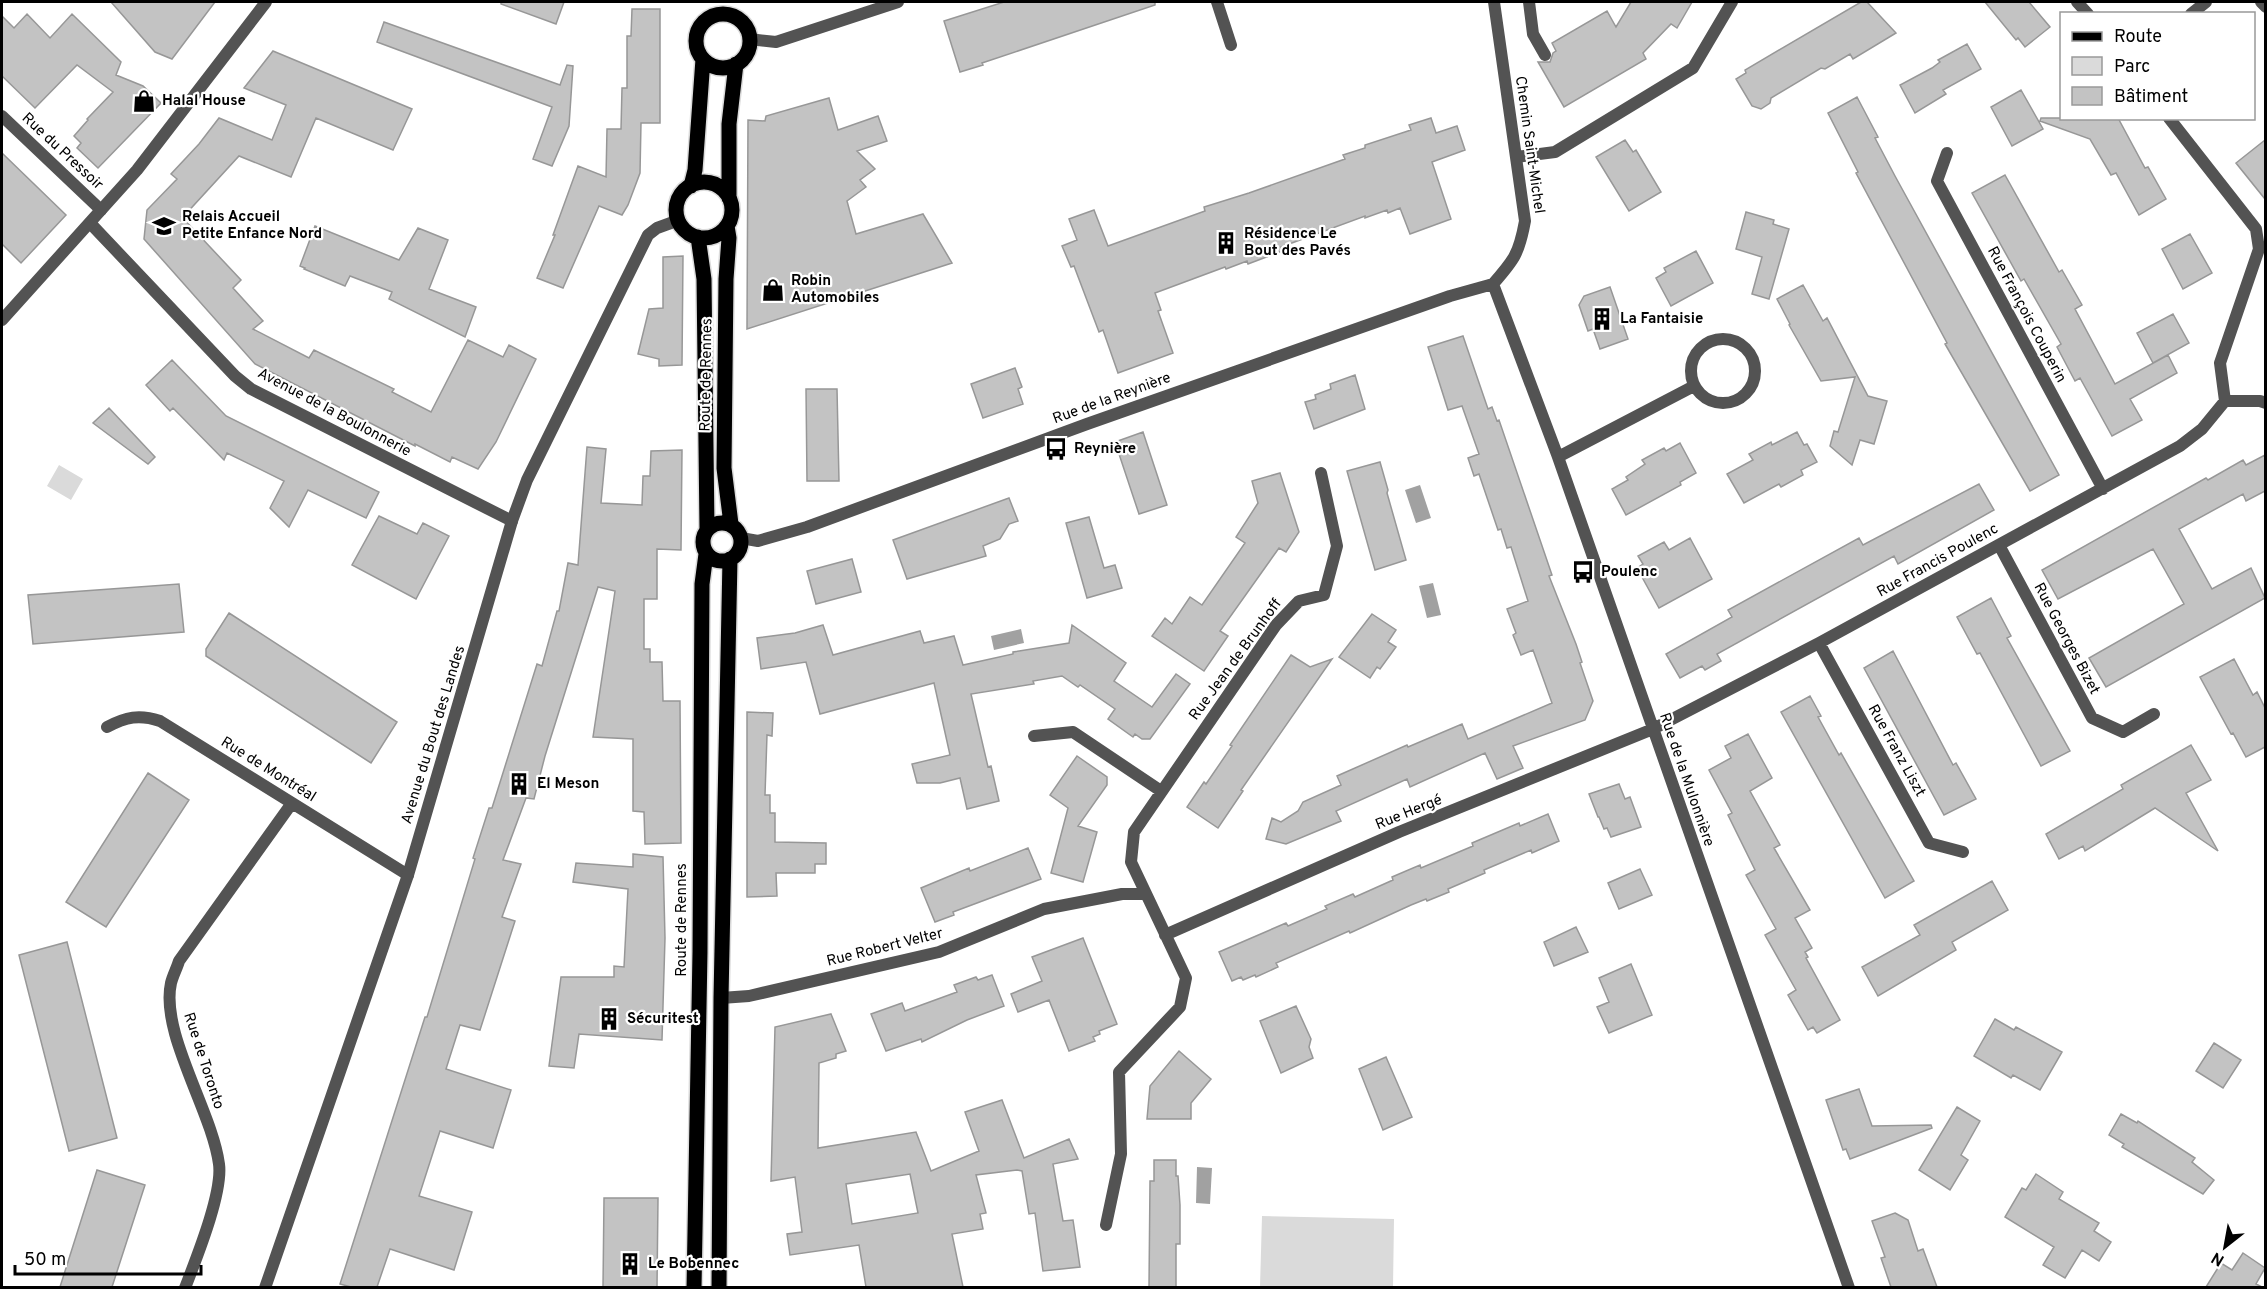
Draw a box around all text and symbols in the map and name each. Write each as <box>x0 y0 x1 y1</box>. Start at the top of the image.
legend <box>2060 12 2255 120</box>
text: Route <box>2114 26 2162 49</box>
text: Parc <box>2114 56 2150 79</box>
street label: Chemin Saint-Michel <box>1510 75 1548 215</box>
text: Bâtiment <box>2114 86 2188 109</box>
shop icon: Halal House <box>131 88 157 114</box>
place label: Halal House <box>162 92 246 111</box>
street label: Rue du Pressoir <box>17 109 107 195</box>
place label: Relais Accueil Petite Enfance Nord <box>182 208 322 244</box>
school or university icon: Relais Accueil Petite Enfance Nord <box>151 213 177 239</box>
place label: Résidence Le Bout des Pavés <box>1244 225 1351 261</box>
building icon: Résidence Le Bout des Pavés <box>1213 230 1239 256</box>
street label: Rue François Couperin <box>1982 244 2070 386</box>
place label: Robin Automobiles <box>791 272 879 308</box>
shop icon: Robin Automobiles <box>760 277 786 303</box>
building icon: La Fantaisie <box>1589 306 1615 332</box>
place label: La Fantaisie <box>1620 310 1703 329</box>
street label: Route de Rennes <box>697 318 717 432</box>
street label: Avenue de la Boulonnerie <box>254 364 414 462</box>
street label: Rue de la Reynière <box>1050 369 1174 429</box>
bus stop icon: Reynière <box>1043 436 1069 462</box>
place label: Reynière <box>1074 440 1136 459</box>
street label: Rue Francis Poulenc <box>1874 520 2002 602</box>
bus stop icon: Poulenc <box>1570 559 1596 585</box>
place label: Poulenc <box>1601 563 1658 582</box>
street label: Rue Georges Bizet <box>2029 580 2103 698</box>
street label: Rue Jean de Brunhoff <box>1186 595 1286 725</box>
street label: Avenue du Bout des Landes <box>398 644 470 826</box>
street label: Rue Franz Liszt <box>1863 702 1929 800</box>
street label: Rue de la Mulonnière <box>1654 711 1718 849</box>
street label: Rue de Montréal <box>217 733 319 807</box>
building icon: El Meson <box>506 771 532 797</box>
place label: El Meson <box>537 775 599 794</box>
street label: Rue Hergé <box>1373 791 1445 835</box>
street label: Route de Rennes <box>673 863 692 977</box>
street label: Rue Robert Velter <box>825 924 945 972</box>
building icon: Sécuritest <box>596 1006 622 1032</box>
street label: Rue de Toronto <box>178 1010 228 1112</box>
place label: Sécuritest <box>627 1010 699 1029</box>
north arrow <box>2195 1217 2255 1277</box>
scale bar <box>15 1238 201 1276</box>
text: N <box>2208 1247 2228 1270</box>
text: 50 m <box>24 1249 66 1272</box>
building icon: Le Bobennec <box>617 1251 643 1277</box>
place label: Le Bobennec <box>648 1255 739 1274</box>

